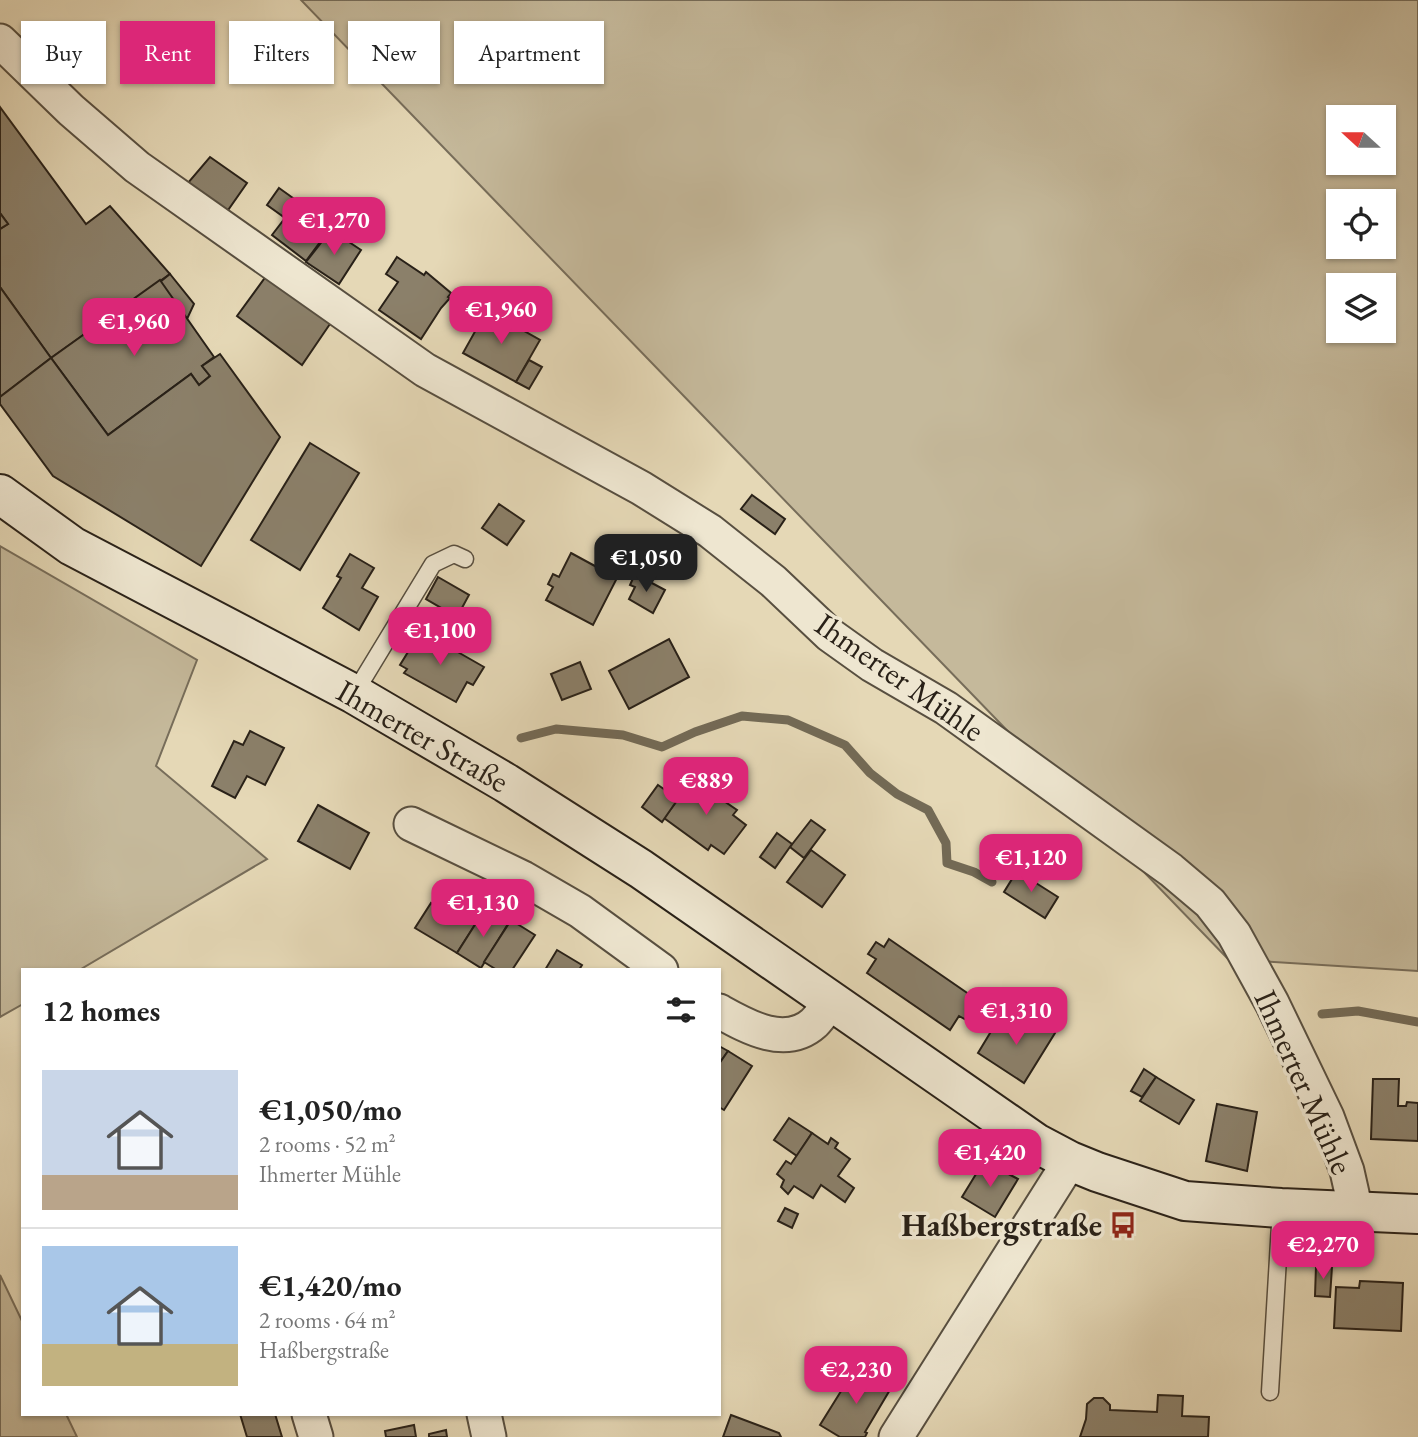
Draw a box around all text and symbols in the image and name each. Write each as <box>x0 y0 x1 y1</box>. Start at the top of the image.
chip: Buy <box>21 21 106 84</box>
chip: Rent <box>120 21 215 84</box>
chip: Filters <box>229 21 334 84</box>
chip: New <box>348 21 440 84</box>
chip: Apartment <box>454 21 604 84</box>
north arrow <box>1326 105 1396 175</box>
map controls <box>1326 105 1396 343</box>
button: locate <box>1326 189 1396 259</box>
pin: €1,270 <box>277 198 391 257</box>
text: €1,270 <box>298 205 370 235</box>
button: layers <box>1326 273 1396 343</box>
pin: €1,960 <box>444 286 558 346</box>
text: €1,960 <box>465 294 537 324</box>
pin: €1,960 <box>77 298 191 358</box>
text: €1,960 <box>98 306 170 336</box>
pin: €1,050 <box>589 534 703 594</box>
text: €1,050 <box>610 542 682 572</box>
street label: Ihmerter Mühle <box>807 603 993 751</box>
pin: €1,100 <box>383 608 497 667</box>
text: €1,100 <box>404 615 476 645</box>
street label: Ihmerter Straße <box>329 670 517 802</box>
pin: €889 <box>665 758 747 817</box>
text: €889 <box>679 765 733 795</box>
pin: €1,120 <box>974 834 1088 894</box>
text: €1,120 <box>995 842 1067 872</box>
pin: €1,130 <box>426 880 540 939</box>
text: €1,130 <box>447 887 519 917</box>
street label: Ihmerter Mühle <box>1245 983 1363 1181</box>
pin: €1,310 <box>959 988 1073 1047</box>
text: 12 homes <box>42 991 160 1030</box>
icon: filters <box>662 991 700 1029</box>
text: €1,310 <box>980 995 1052 1025</box>
text: €1,050/mo <box>259 1090 402 1129</box>
icon: home <box>98 1098 182 1182</box>
text: 2 rooms · 52 m² <box>259 1129 396 1159</box>
pin: €1,420 <box>933 1130 1047 1189</box>
text: €1,420 <box>954 1137 1026 1167</box>
text: Ihmerter Mühle <box>259 1159 401 1189</box>
place label: Haßbergstraße <box>901 1204 1102 1246</box>
bus stop icon: Haßbergstraße <box>1108 1210 1138 1240</box>
pin: €2,270 <box>1266 1222 1380 1281</box>
text: €2,270 <box>1287 1229 1359 1259</box>
text: €1,420/mo <box>259 1266 402 1305</box>
icon: home <box>98 1274 182 1358</box>
text: 2 rooms · 64 m² <box>259 1305 396 1335</box>
text: Haßbergstraße <box>259 1335 389 1365</box>
pin: €2,230 <box>799 1346 913 1406</box>
text: €2,230 <box>820 1354 892 1384</box>

